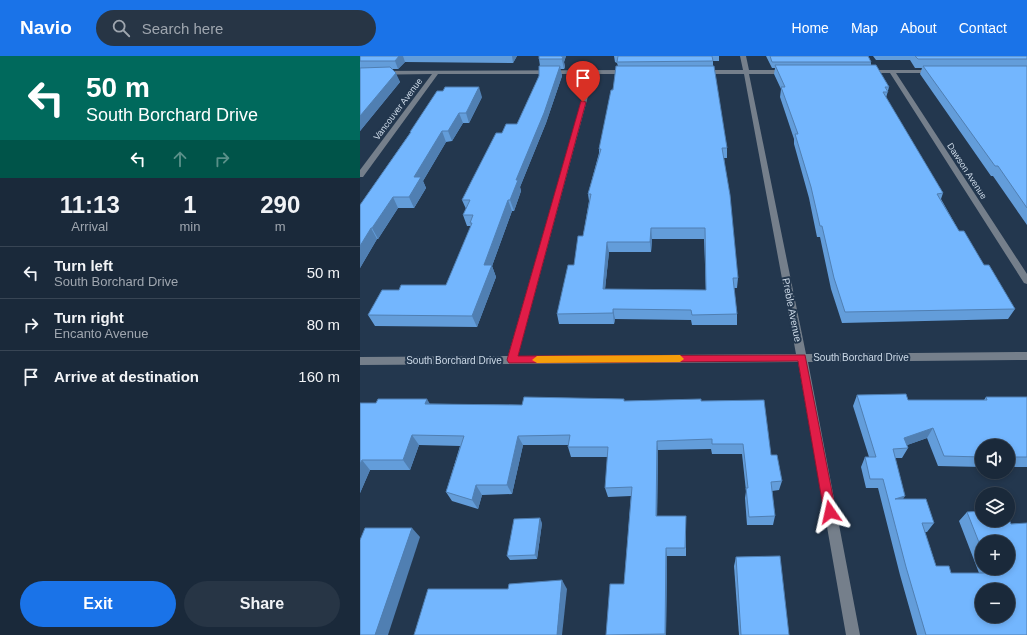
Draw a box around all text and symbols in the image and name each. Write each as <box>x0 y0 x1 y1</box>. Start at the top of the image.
search box <box>96 10 376 46</box>
text: Navio <box>20 17 72 38</box>
icon: search <box>110 17 132 39</box>
text: Search here <box>142 20 223 37</box>
text: Home <box>792 20 829 36</box>
text: Map <box>851 20 878 36</box>
text: About <box>900 20 937 36</box>
text: Contact <box>959 20 1007 36</box>
pin <box>566 61 600 102</box>
icon: arrive <box>572 67 594 89</box>
icon: left <box>20 72 72 124</box>
text: 50 m <box>86 72 150 103</box>
street label: Vancouver Avenue <box>372 76 424 142</box>
text: South Borchard Drive <box>86 105 258 125</box>
street label: Dawson Avenue <box>945 141 989 201</box>
icon: left <box>127 148 149 170</box>
icon: ahead <box>169 148 191 170</box>
icon: right <box>211 148 233 170</box>
text: 11:13 <box>60 191 120 218</box>
text: 1 <box>183 191 197 218</box>
text: 290 <box>260 191 300 218</box>
text: Arrival <box>71 219 108 234</box>
text: min <box>180 219 200 234</box>
text: m <box>275 219 286 234</box>
text: Turn left <box>54 257 113 274</box>
icon: left <box>20 262 42 284</box>
text: 50 m <box>307 264 340 281</box>
text: South Borchard Drive <box>54 274 178 289</box>
street label: Preble Avenue <box>780 277 804 343</box>
text: Turn right <box>54 309 124 326</box>
icon: right <box>20 314 42 336</box>
text: 80 m <box>307 316 340 333</box>
text: Encanto Avenue <box>54 326 148 341</box>
street label: South Borchard Drive <box>813 352 909 363</box>
street label: South Borchard Drive <box>406 355 502 366</box>
icon: arrive <box>20 366 42 388</box>
text: Arrive at destination <box>54 368 199 385</box>
text: 160 m <box>298 368 340 385</box>
map controls <box>975 439 1015 623</box>
button: sound <box>975 439 1015 479</box>
button: layers <box>975 487 1015 527</box>
position arrow <box>809 491 851 533</box>
button: + <box>975 535 1015 575</box>
button: Exit <box>20 581 176 627</box>
button: Share <box>184 581 340 627</box>
button: − <box>975 583 1015 623</box>

